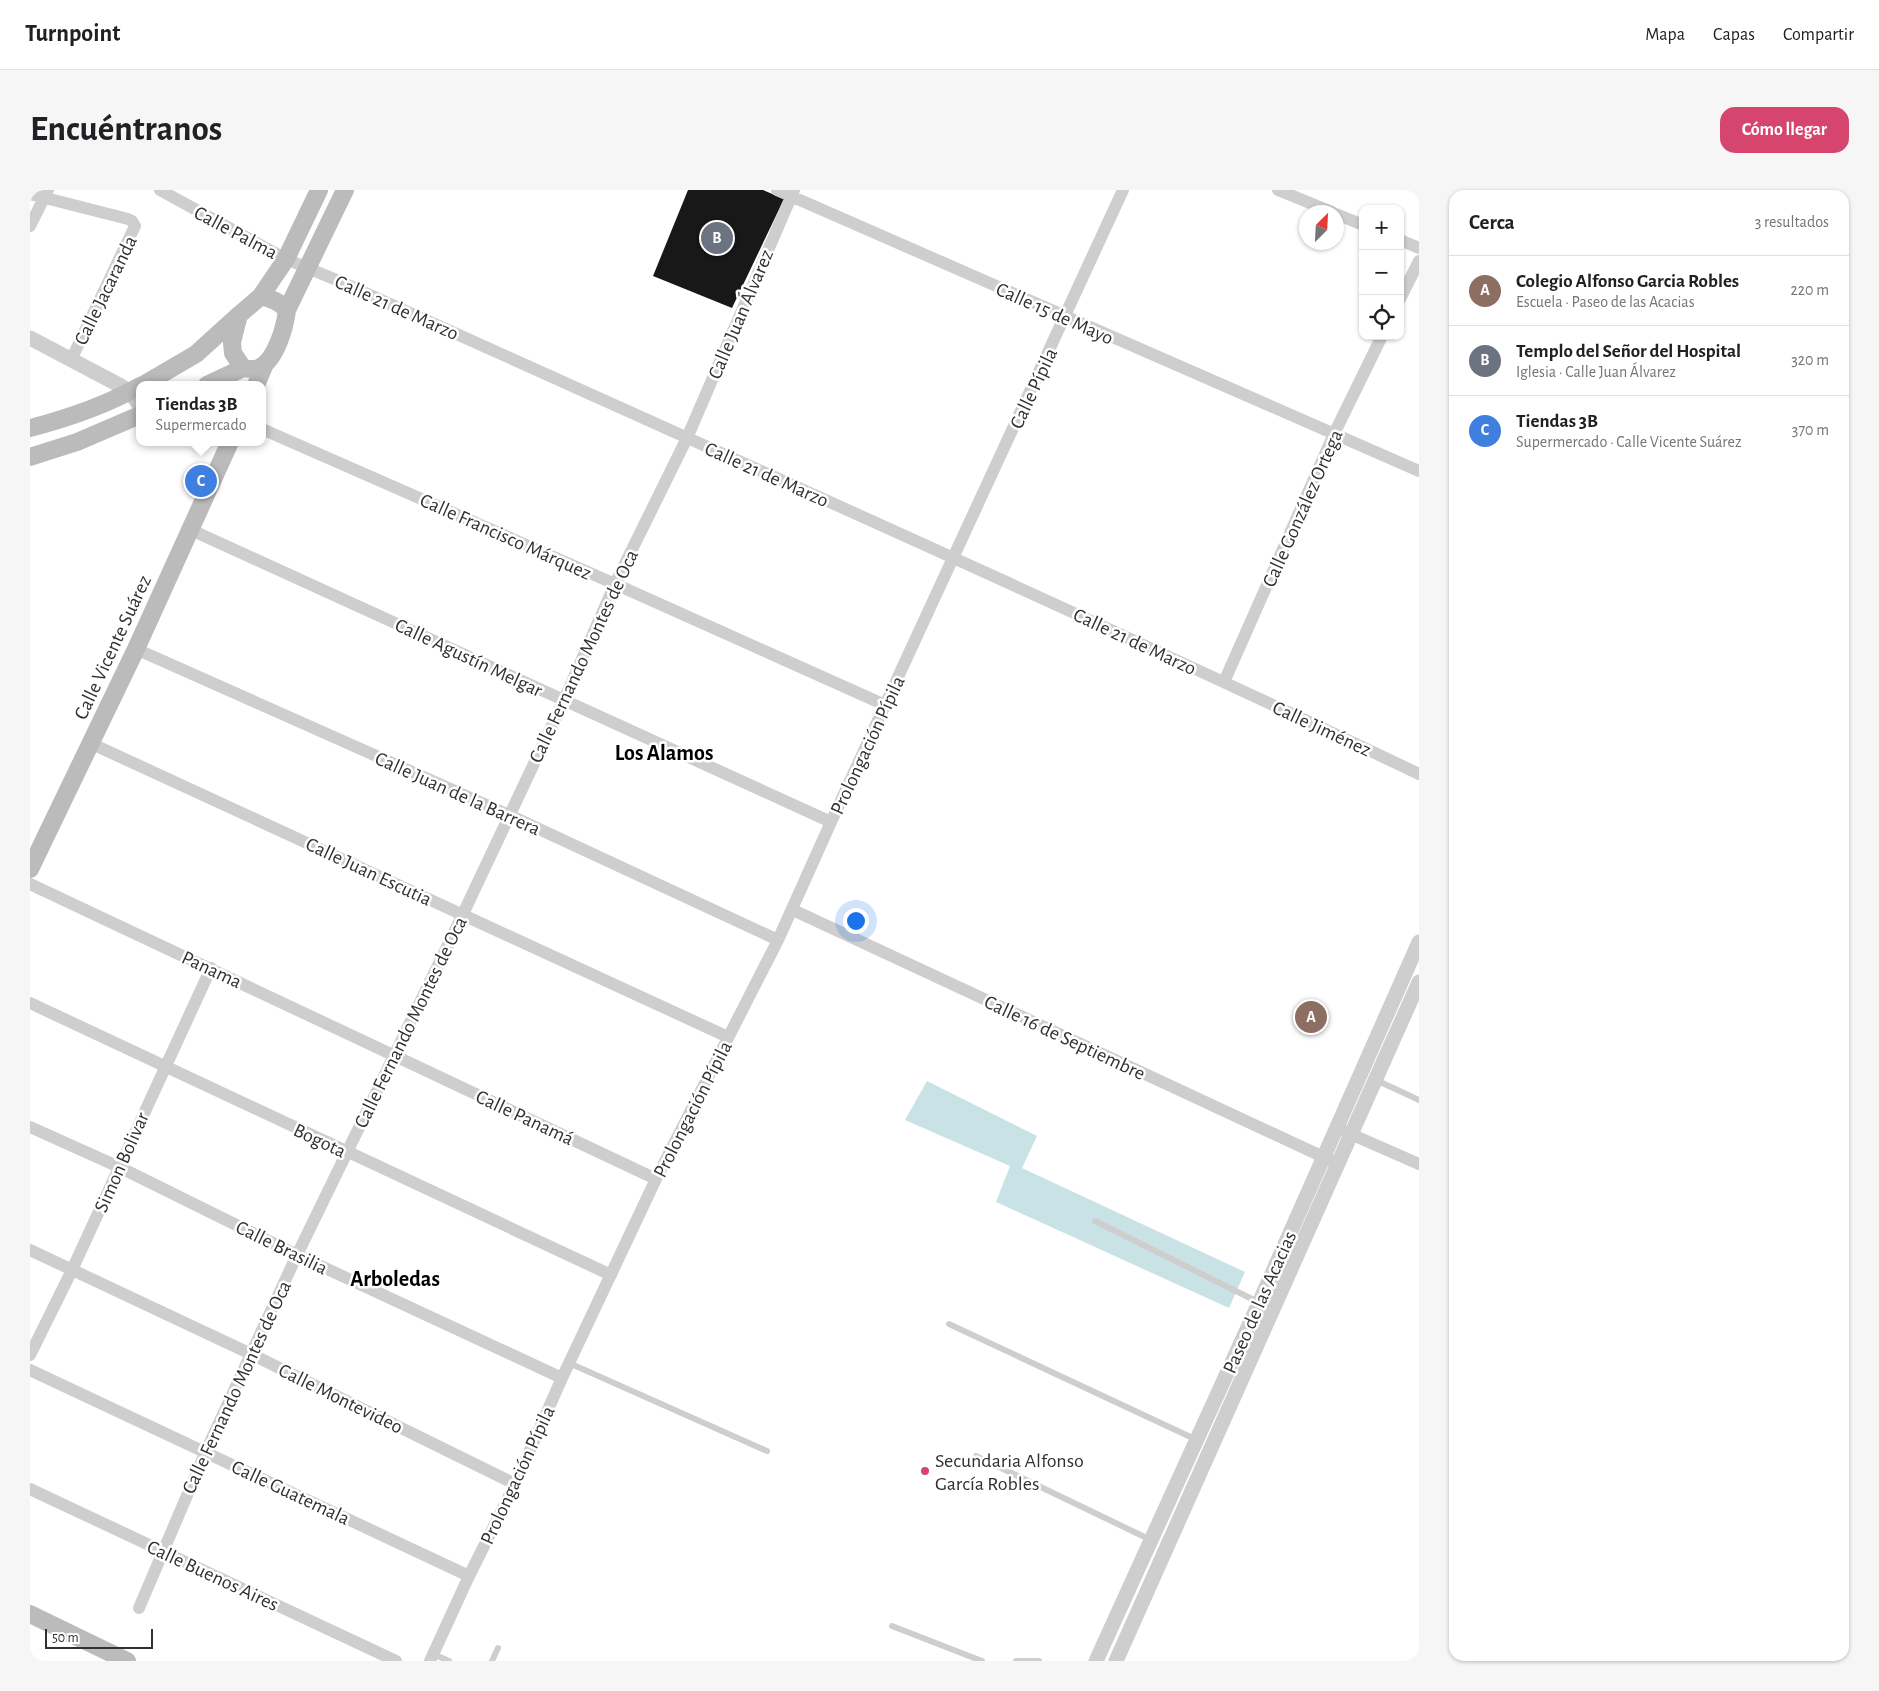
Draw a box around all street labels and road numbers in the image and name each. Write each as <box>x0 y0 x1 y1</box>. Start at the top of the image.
street label: Calle Palma <box>191 203 281 263</box>
street label: Calle Jacaranda <box>71 233 141 348</box>
street label: Calle Juan Álvarez <box>704 246 777 382</box>
street label: Calle 21 de Marzo <box>332 272 461 344</box>
street label: Calle 15 de Mayo <box>993 279 1116 349</box>
street label: Calle Pípila <box>1007 345 1061 432</box>
street label: Calle González Ortega <box>1259 427 1347 590</box>
street label: Calle 21 de Marzo <box>702 439 831 511</box>
street label: Calle Francisco Márquez <box>417 490 594 584</box>
street label: Calle Fernando Montes de Oca <box>526 547 642 766</box>
street label: Calle Vicente Suárez <box>71 572 155 723</box>
street label: Calle 21 de Marzo <box>1070 605 1199 679</box>
street label: Calle Agustín Melgar <box>392 615 546 701</box>
street label: Prolongación Pípila <box>827 673 909 818</box>
street label: Calle Jiménez <box>1269 697 1374 760</box>
street label: Calle Juan de la Barrera <box>372 748 543 839</box>
street label: Calle Juan Escutia <box>303 834 435 910</box>
street label: Calle Fernando Montes de Oca <box>351 914 471 1131</box>
street label: Panama <box>179 947 245 992</box>
street label: Calle 16 de Septiembre <box>981 992 1148 1084</box>
street label: Prolongación Pípila <box>650 1038 736 1181</box>
street label: Calle Panamá <box>473 1087 577 1149</box>
street label: Simon Bolivar <box>91 1109 153 1215</box>
street label: Bogota <box>290 1120 349 1162</box>
street label: Calle Brasilia <box>233 1217 331 1279</box>
street label: Paseo de las Acacias <box>1220 1228 1300 1377</box>
street label: Calle Fernando Montes de Oca <box>179 1278 295 1497</box>
street label: Calle Montevideo <box>275 1360 406 1438</box>
street label: Prolongación Pípila <box>477 1403 559 1548</box>
street label: Calle Guatemala <box>228 1457 353 1529</box>
street label: Calle Buenos Aires <box>144 1537 281 1615</box>

